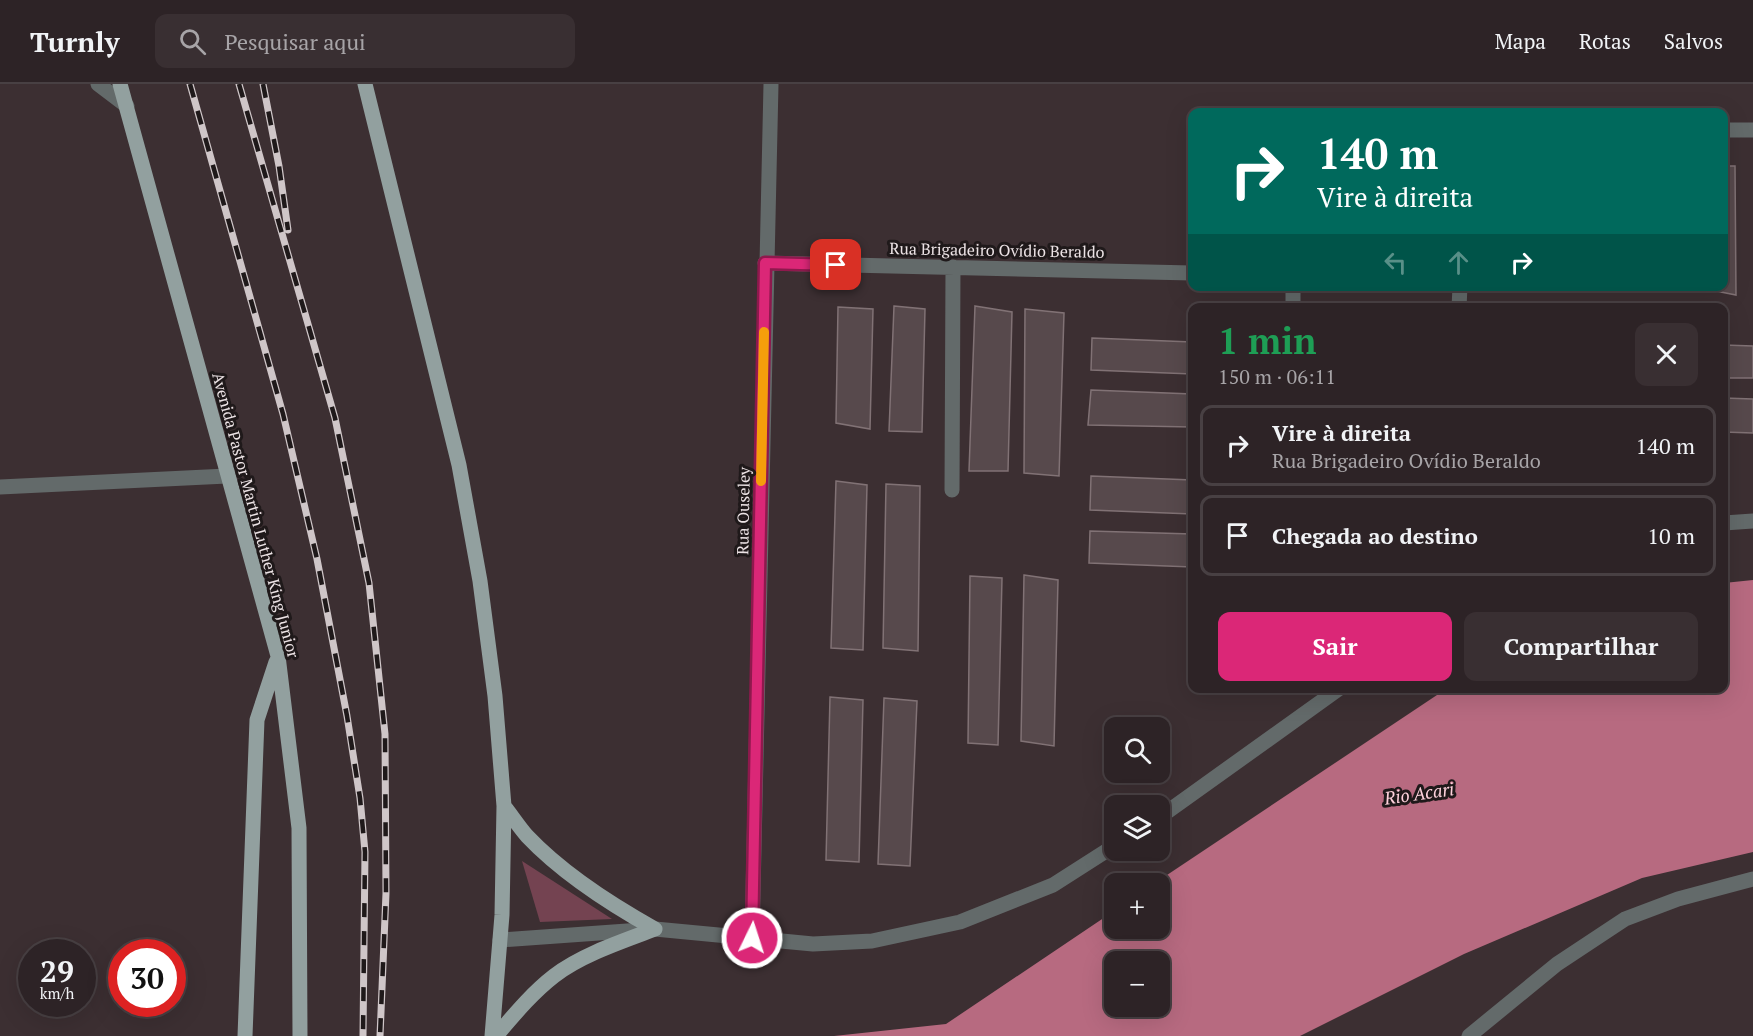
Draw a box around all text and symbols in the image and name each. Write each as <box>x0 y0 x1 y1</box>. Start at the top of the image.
search box <box>155 14 575 68</box>
text: Turnly <box>30 23 119 60</box>
icon: search <box>176 25 209 58</box>
text: Pesquisar aqui <box>224 27 366 56</box>
text: Mapa <box>1495 27 1546 55</box>
text: Rotas <box>1579 27 1631 55</box>
text: Salvos <box>1664 27 1723 55</box>
text: 140 m <box>1317 125 1438 181</box>
icon: right <box>1218 132 1296 210</box>
text: Vire à direita <box>1317 179 1473 215</box>
street label: Rua Brigadeiro Ovídio Beraldo <box>889 237 1105 263</box>
pin <box>810 239 861 290</box>
icon: left <box>1379 246 1412 279</box>
icon: ahead <box>1442 246 1475 279</box>
icon: right <box>1505 246 1538 279</box>
icon: arrive <box>819 248 852 281</box>
text: 1 min <box>1218 317 1316 364</box>
button: close <box>1635 323 1698 386</box>
text: 150 m · 06:11 <box>1218 363 1336 390</box>
street label: Avenida Pastor Martin Luther King Junior <box>207 370 305 661</box>
text: Vire à direita <box>1272 418 1411 447</box>
icon: right <box>1221 429 1254 462</box>
text: 140 m <box>1635 431 1695 460</box>
text: Rua Brigadeiro Ovídio Beraldo <box>1272 447 1541 474</box>
street label: Rua Ouseley <box>731 466 755 555</box>
icon: arrive <box>1221 519 1254 552</box>
text: Chegada ao destino <box>1272 521 1478 550</box>
text: 10 m <box>1647 521 1695 550</box>
button: Sair <box>1218 612 1452 681</box>
button: Compartilhar <box>1464 612 1698 681</box>
map controls <box>1104 717 1170 1017</box>
button: search <box>1104 717 1170 783</box>
water label: Rio Acari <box>1381 776 1456 810</box>
button: layers <box>1104 795 1170 861</box>
button: + <box>1104 873 1170 939</box>
position arrow <box>720 906 784 970</box>
speed limit sign: 30 <box>108 939 186 1017</box>
text: 29 <box>40 951 74 991</box>
button: − <box>1104 951 1170 1017</box>
text: km/h <box>40 983 74 1003</box>

